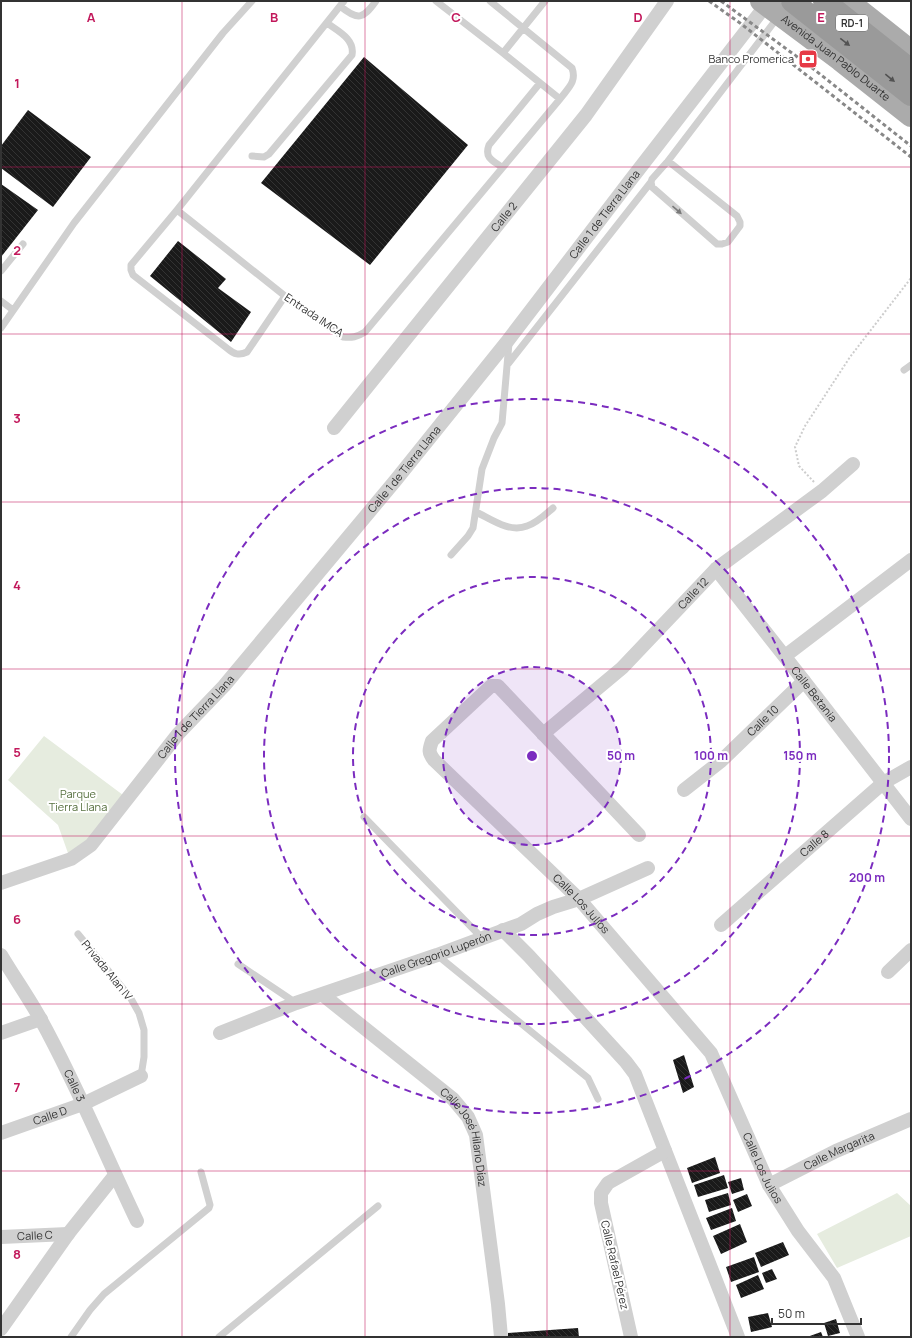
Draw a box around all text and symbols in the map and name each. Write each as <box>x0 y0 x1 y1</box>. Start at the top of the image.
text: A <box>87 8 96 26</box>
text: B <box>270 8 278 26</box>
text: C <box>451 8 461 26</box>
text: D <box>633 8 643 26</box>
text: E <box>817 8 825 26</box>
street label: Avenida Juan Pablo Duarte <box>779 11 894 104</box>
road number: RD-1 <box>836 15 868 31</box>
one-way arrow <box>840 38 851 47</box>
bank icon: Banco Promerica <box>797 48 819 70</box>
place label: Banco Promerica <box>709 51 794 66</box>
text: 1 <box>14 74 20 92</box>
one-way arrow <box>884 74 895 82</box>
street label: Calle 1 de Tierra Llana <box>565 166 643 261</box>
street label: Calle 2 <box>487 199 520 235</box>
one-way arrow <box>672 205 683 214</box>
text: 2 <box>13 241 21 259</box>
street label: Entrada IMCA <box>282 289 347 340</box>
text: 3 <box>13 409 21 427</box>
street label: Calle 1 de Tierra Llana <box>364 422 444 515</box>
street label: Calle 12 <box>674 574 711 612</box>
text: 4 <box>13 576 21 594</box>
street label: Calle Betania <box>788 663 841 725</box>
street label: Calle 1 de Tierra Llana <box>154 672 237 762</box>
street label: Calle 10 <box>743 702 782 739</box>
text: 5 <box>13 743 21 761</box>
text: 50 m <box>607 747 635 764</box>
text: 100 m <box>694 747 728 764</box>
text: 150 m <box>783 747 817 764</box>
centre of rings <box>525 749 539 763</box>
park label: Parque Tierra Llana <box>49 786 107 814</box>
street label: Calle 8 <box>796 826 832 860</box>
text: 200 m <box>849 869 885 886</box>
street label: Calle Los Julios <box>550 870 613 937</box>
text: 6 <box>13 910 21 928</box>
street label: Calle Gregorio Luperón <box>379 928 493 981</box>
street label: Privada Alan IV <box>79 937 136 1003</box>
street label: Calle 3 <box>61 1067 89 1104</box>
text: 7 <box>14 1078 21 1096</box>
street label: Calle José Hilario Díaz <box>437 1084 491 1188</box>
street label: Calle D <box>31 1102 69 1128</box>
street label: Calle Margarita <box>801 1127 877 1173</box>
street label: Calle Los Julios <box>740 1130 787 1206</box>
street label: Calle Rafael Pérez <box>598 1219 633 1311</box>
street label: Calle C <box>17 1227 53 1243</box>
text: 8 <box>13 1245 21 1263</box>
scale bar <box>772 1300 861 1326</box>
text: 50 m <box>778 1305 805 1322</box>

